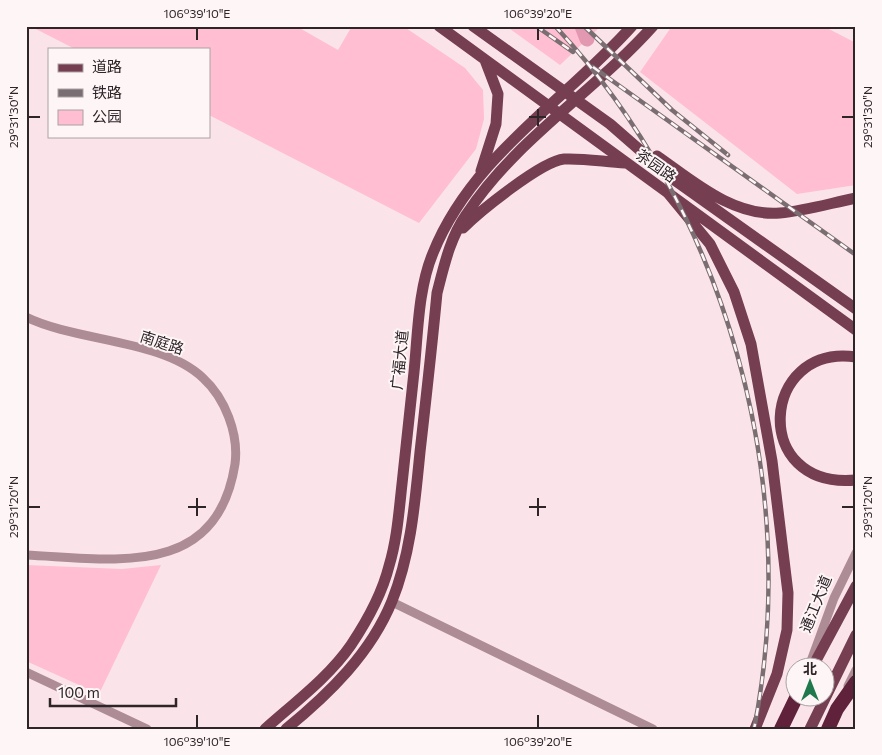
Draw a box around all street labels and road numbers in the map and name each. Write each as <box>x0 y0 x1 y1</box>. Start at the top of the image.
street label: 茶园路 <box>633 145 680 185</box>
street label: 南庭路 <box>138 327 186 358</box>
street label: 广福大道 <box>387 329 411 391</box>
street label: 通江大道 <box>795 572 835 635</box>

